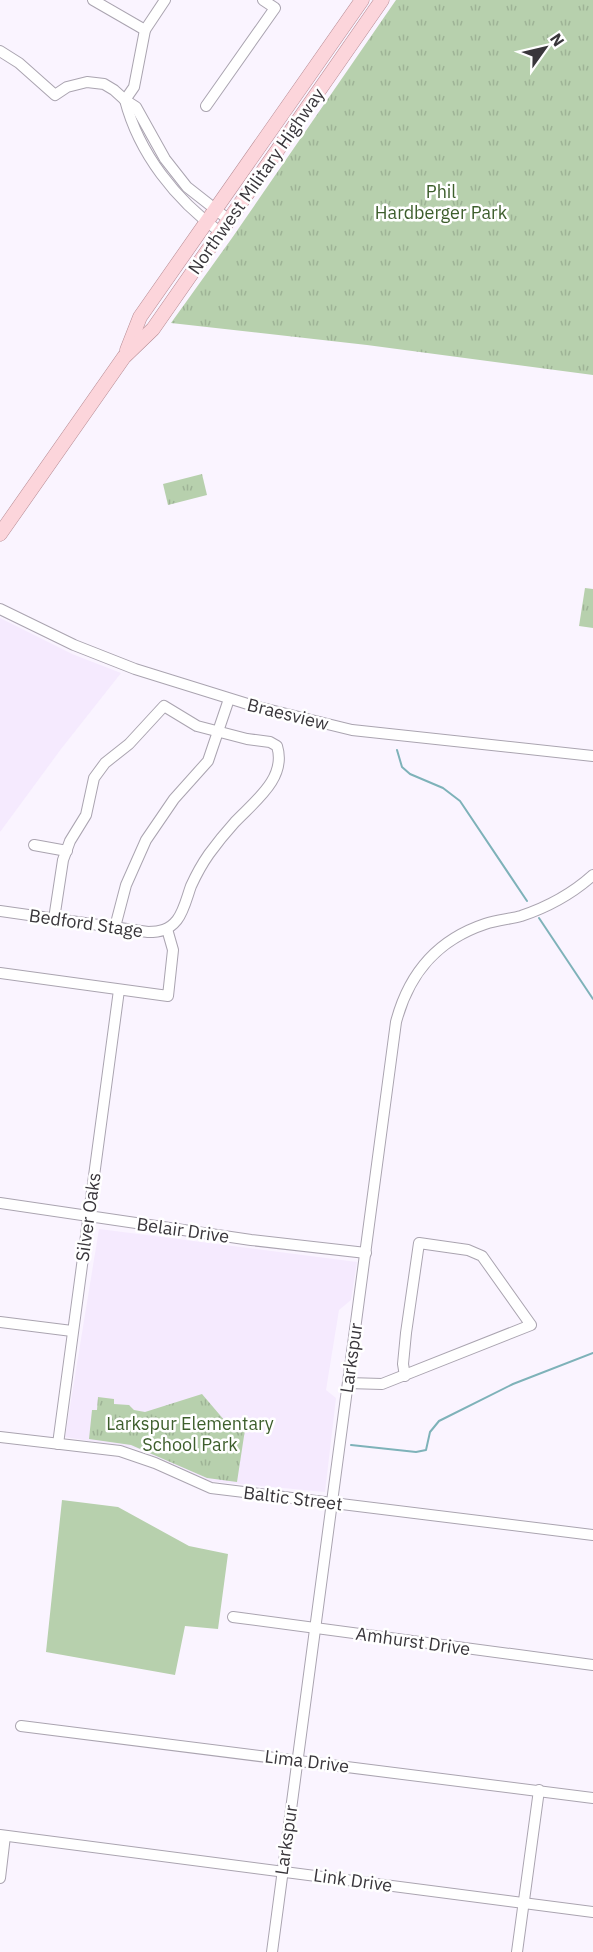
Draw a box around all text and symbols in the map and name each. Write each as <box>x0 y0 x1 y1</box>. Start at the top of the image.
north arrow <box>515 18 575 78</box>
text: N <box>546 29 569 50</box>
street label: Northwest Military Highway <box>183 83 329 279</box>
park label: Phil Hardberger Park <box>375 180 508 224</box>
street label: Braesview <box>245 693 331 735</box>
street label: Bedford Stage <box>28 904 145 942</box>
street label: Silver Oaks <box>70 1171 106 1263</box>
street label: Belair Drive <box>135 1212 231 1248</box>
street label: Larkspur <box>335 1321 367 1395</box>
park label: Larkspur Elementary School Park <box>106 1412 274 1456</box>
street label: Baltic Street <box>242 1481 344 1515</box>
street label: Amhurst Drive <box>354 1622 472 1660</box>
street label: Lima Drive <box>263 1744 351 1778</box>
street label: Larkspur <box>270 1803 302 1877</box>
street label: Link Drive <box>312 1863 394 1897</box>

